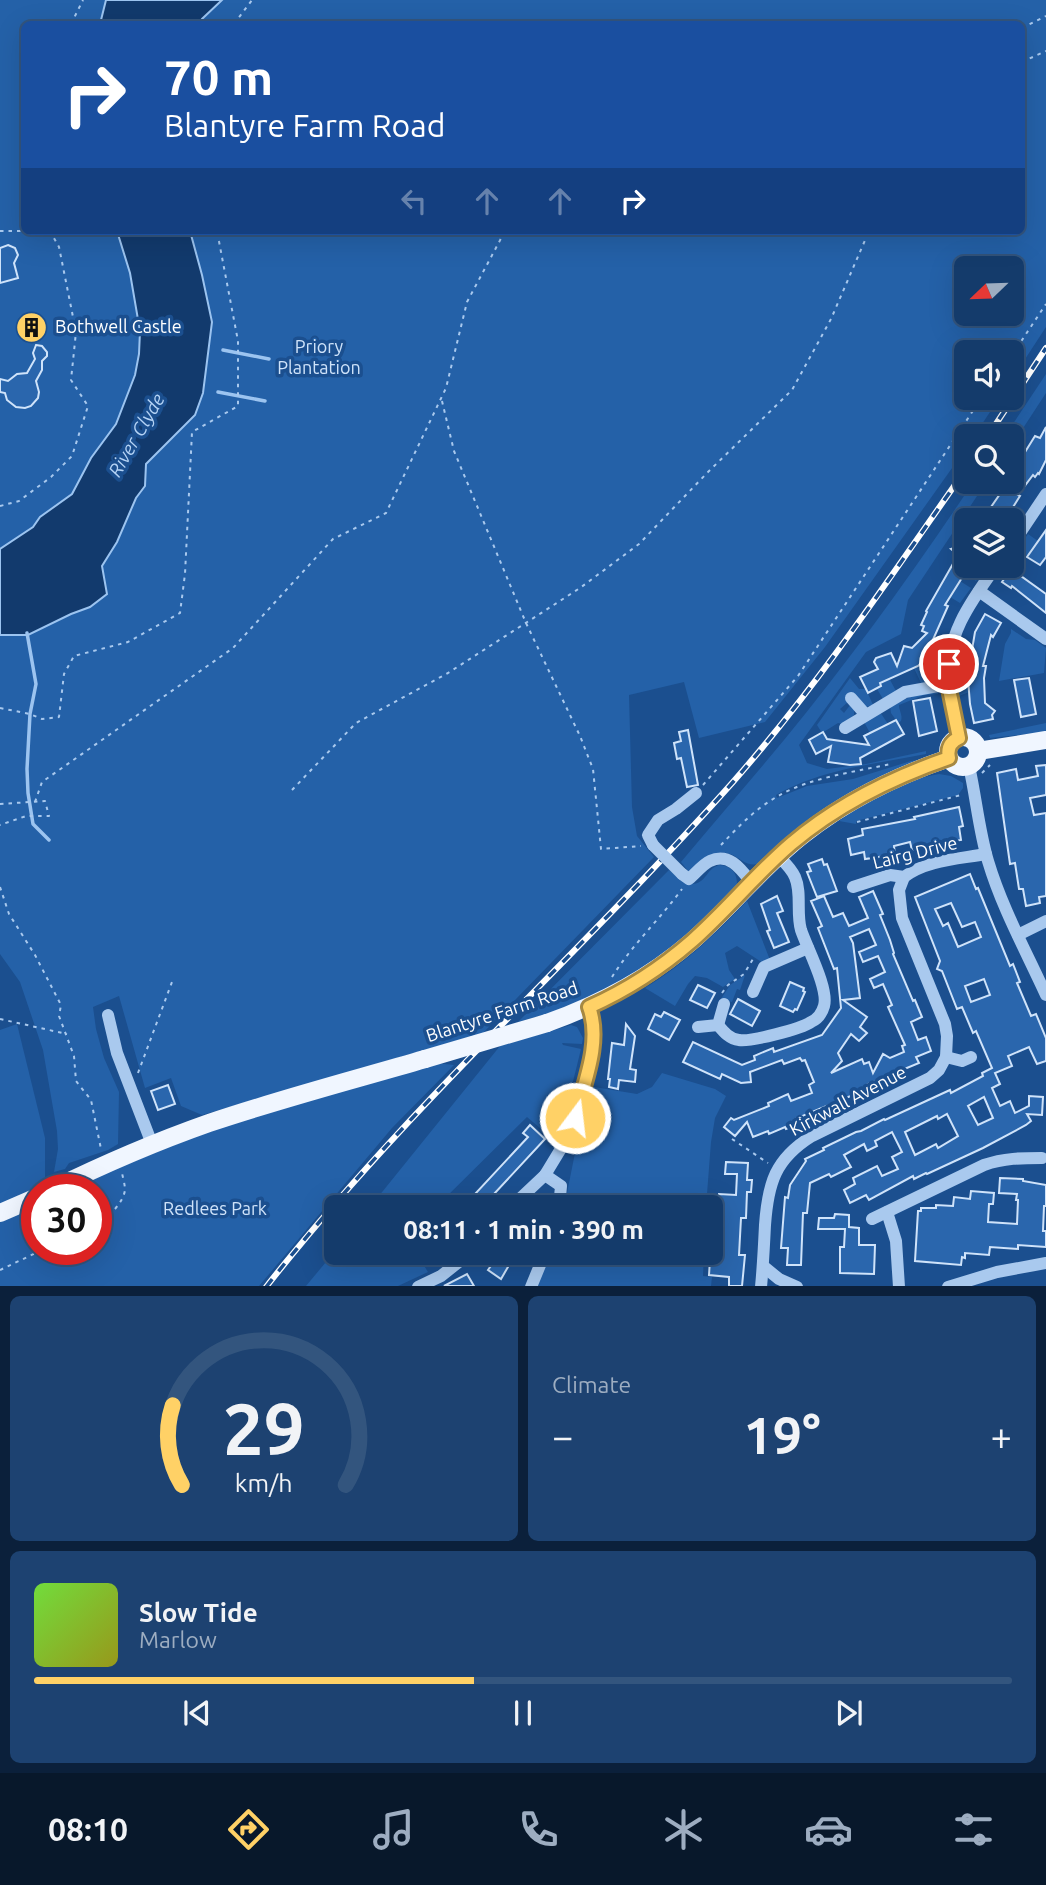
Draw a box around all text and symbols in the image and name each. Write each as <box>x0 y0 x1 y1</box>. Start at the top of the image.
icon: right <box>49 49 140 140</box>
text: 70 m <box>164 49 273 104</box>
text: Blantyre Farm Road <box>164 107 446 143</box>
icon: left <box>395 182 433 220</box>
icon: ahead <box>468 182 506 220</box>
icon: ahead <box>541 182 579 220</box>
icon: right <box>614 182 652 220</box>
north arrow <box>954 256 1024 326</box>
map controls <box>954 256 1024 578</box>
building icon: Bothwell Castle <box>15 310 49 344</box>
place label: Bothwell Castle <box>55 316 182 336</box>
park label: Priory Plantation <box>277 336 361 377</box>
button: sound <box>954 340 1024 410</box>
water label: River Clyde <box>103 389 169 481</box>
button: search <box>954 424 1024 494</box>
button: layers <box>954 508 1024 578</box>
pin <box>919 634 979 694</box>
icon: arrive <box>930 645 968 683</box>
street label: Lairg Drive <box>870 832 959 872</box>
street label: Blantyre Farm Road <box>423 977 580 1045</box>
street label: Kirkwall Avenue <box>786 1061 909 1139</box>
position arrow <box>538 1081 612 1155</box>
speed limit sign: 30 <box>21 1174 112 1265</box>
park label: Redlees Park <box>163 1198 267 1218</box>
text: 08:11 · 1 min · 390 m <box>403 1215 644 1244</box>
text: Climate <box>552 1372 631 1397</box>
text: 29 <box>223 1387 305 1469</box>
text: 19° <box>743 1406 821 1464</box>
text: − <box>552 1415 573 1457</box>
text: + <box>991 1415 1012 1457</box>
text: km/h <box>235 1468 293 1496</box>
text: Slow Tide <box>139 1598 258 1627</box>
text: Marlow <box>139 1627 217 1652</box>
icon: previous <box>178 1694 216 1732</box>
icon: pause <box>504 1694 542 1732</box>
icon: next <box>830 1694 868 1732</box>
icon: directions <box>224 1805 273 1854</box>
icon: music <box>369 1805 418 1854</box>
icon: phone <box>514 1805 563 1854</box>
icon: climate <box>659 1805 708 1854</box>
icon: car <box>804 1805 853 1854</box>
icon: filters <box>949 1805 998 1854</box>
text: 08:10 <box>48 1811 128 1847</box>

